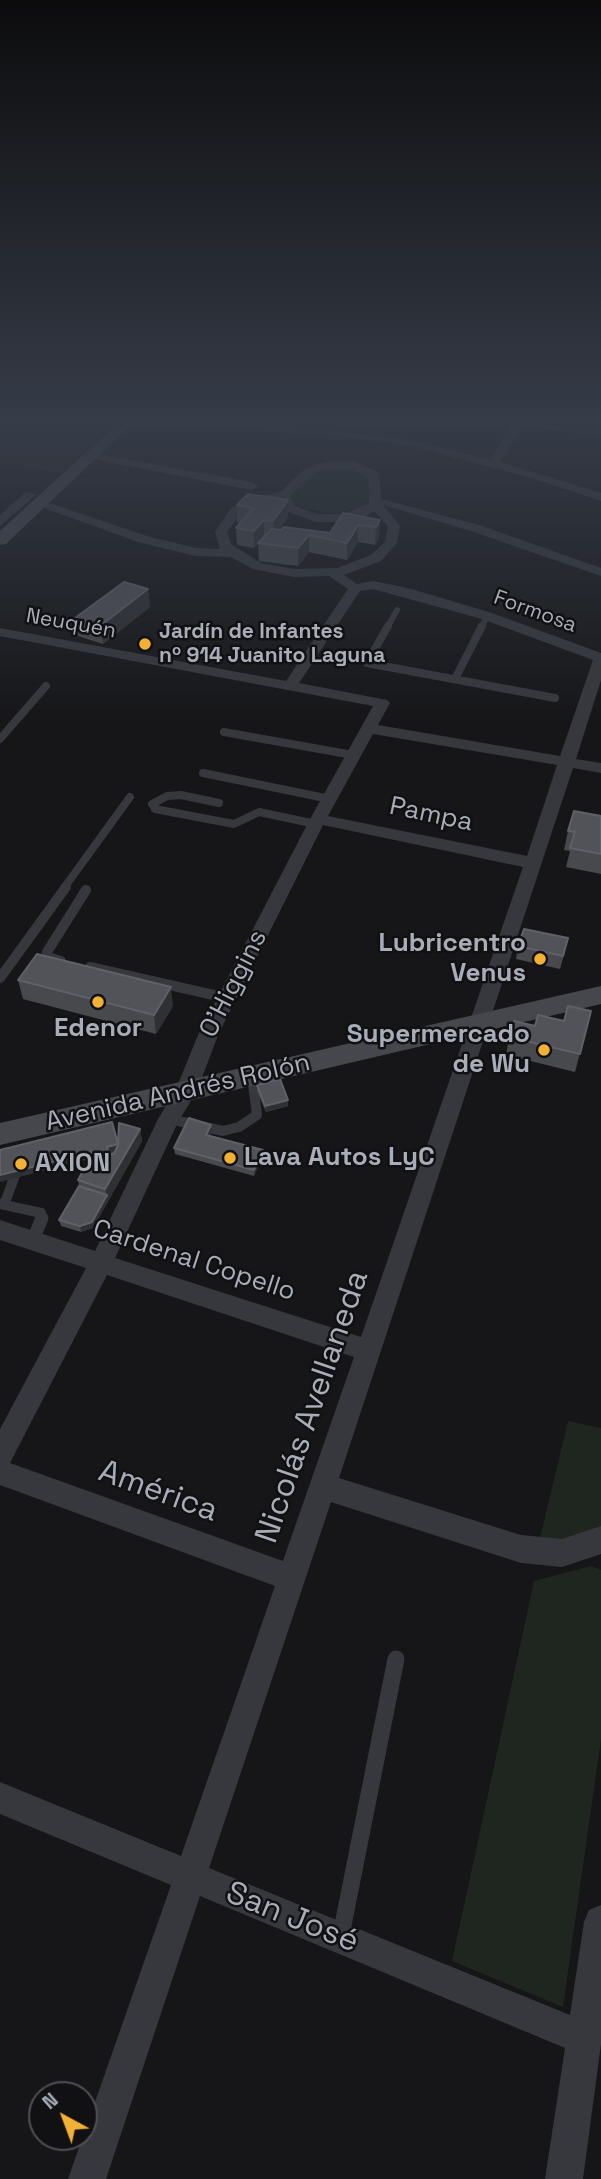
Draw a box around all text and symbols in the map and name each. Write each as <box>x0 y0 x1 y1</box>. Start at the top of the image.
street label: Formosa <box>490 585 580 639</box>
street label: Neuquén <box>24 604 118 644</box>
place label: Jardín de Infantes nº 914 Juanito Laguna <box>159 619 385 669</box>
marker: Jardín de Infantes nº 914 Juanito Laguna <box>137 636 153 652</box>
street label: Pampa <box>387 791 475 839</box>
street label: O'Higgins <box>194 925 274 1043</box>
place label: Lubricentro Venus <box>379 928 526 990</box>
marker: Lubricentro Venus <box>532 951 548 967</box>
marker: Edenor <box>90 994 106 1010</box>
place label: Edenor <box>54 1013 142 1045</box>
place label: Supermercado de Wu <box>347 1019 530 1080</box>
marker: Supermercado de Wu <box>536 1042 552 1058</box>
street label: Avenida Andrés Rolón <box>43 1047 313 1139</box>
place label: Lava Autos LyC <box>244 1142 435 1174</box>
place label: AXION <box>35 1148 110 1180</box>
marker: Lava Autos LyC <box>222 1150 238 1166</box>
marker: AXION <box>13 1156 29 1172</box>
street label: Cardenal Copello <box>89 1214 299 1308</box>
street label: Nicolás Avellaneda <box>248 1266 378 1548</box>
street label: América <box>93 1453 223 1531</box>
street label: San José <box>220 1874 364 1962</box>
north arrow <box>28 2081 98 2151</box>
text: N <box>37 2088 63 2115</box>

